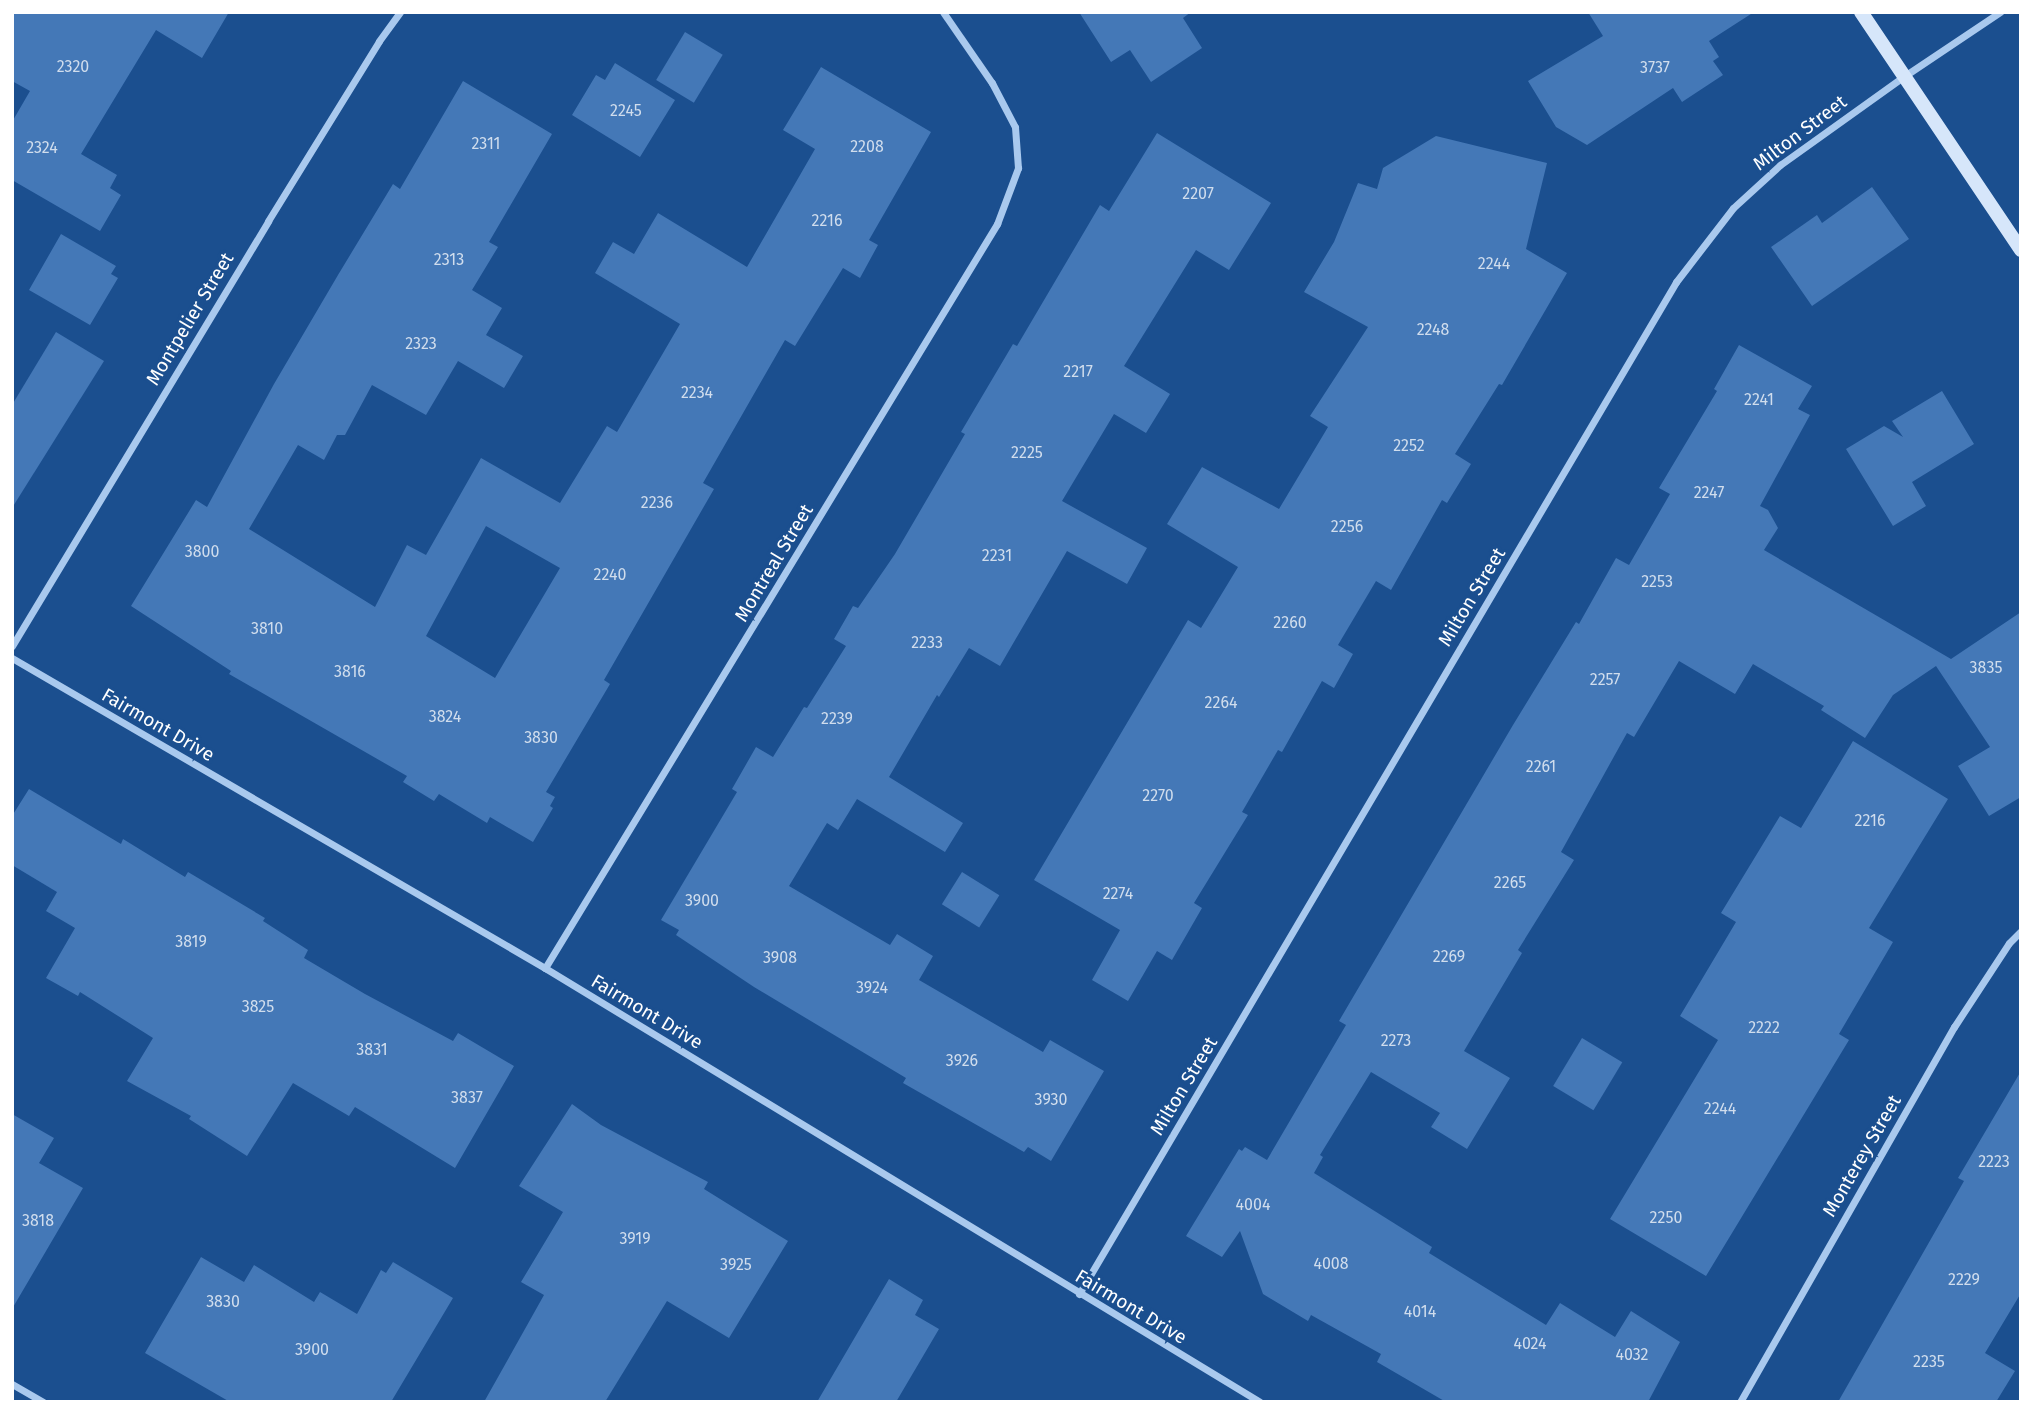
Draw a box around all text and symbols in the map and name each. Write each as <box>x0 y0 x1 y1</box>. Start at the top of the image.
house number: 2320 <box>57 57 89 77</box>
house number: 3737 <box>1640 58 1670 78</box>
street label: Milton Street <box>1749 90 1851 176</box>
house number: 2245 <box>610 101 642 121</box>
house number: 2311 <box>471 134 501 154</box>
house number: 2208 <box>850 137 884 157</box>
house number: 2324 <box>26 138 58 158</box>
house number: 2207 <box>1182 184 1214 204</box>
house number: 2216 <box>812 211 842 231</box>
street label: Montpelier Street <box>141 249 239 389</box>
house number: 2313 <box>434 250 464 270</box>
house number: 2244 <box>1478 254 1510 274</box>
house number: 2248 <box>1417 320 1449 340</box>
house number: 2323 <box>405 334 437 354</box>
house number: 2217 <box>1063 362 1093 382</box>
house number: 2234 <box>681 383 713 403</box>
house number: 2241 <box>1744 390 1774 410</box>
house number: 2252 <box>1393 436 1425 456</box>
house number: 2225 <box>1011 443 1043 463</box>
house number: 2247 <box>1694 483 1724 503</box>
house number: 2236 <box>641 493 673 513</box>
street label: Montreal Street <box>730 500 818 626</box>
house number: 2256 <box>1331 517 1363 537</box>
house number: 3800 <box>185 542 219 562</box>
street label: Milton Street <box>1434 544 1510 650</box>
house number: 2231 <box>982 546 1012 566</box>
house number: 2240 <box>594 565 626 585</box>
house number: 2253 <box>1641 572 1673 592</box>
house number: 2260 <box>1273 613 1307 633</box>
house number: 3810 <box>251 619 283 639</box>
house number: 2233 <box>911 633 943 653</box>
house number: 3835 <box>1970 658 2002 678</box>
house number: 3816 <box>334 662 366 682</box>
house number: 2257 <box>1590 670 1620 690</box>
street label: Fairmont Drive <box>98 684 218 766</box>
house number: 2264 <box>1205 693 1237 713</box>
house number: 3824 <box>429 707 461 727</box>
house number: 2239 <box>821 709 853 729</box>
house number: 3830 <box>524 728 558 748</box>
house number: 2261 <box>1526 757 1556 777</box>
house number: 2270 <box>1142 786 1174 806</box>
house number: 2216 <box>1855 811 1885 831</box>
house number: 2265 <box>1494 873 1526 893</box>
house number: 2274 <box>1103 884 1133 904</box>
house number: 3900 <box>685 891 719 911</box>
house number: 3819 <box>175 932 207 952</box>
house number: 2269 <box>1433 947 1465 967</box>
house number: 3908 <box>763 948 797 968</box>
street label: Fairmont Drive <box>587 970 707 1054</box>
house number: 3924 <box>856 978 888 998</box>
house number: 3825 <box>242 997 274 1017</box>
house number: 2222 <box>1748 1018 1780 1038</box>
house number: 2273 <box>1381 1031 1411 1051</box>
street label: Milton Street <box>1146 1033 1222 1139</box>
house number: 3831 <box>356 1040 388 1060</box>
house number: 3926 <box>946 1051 978 1071</box>
house number: 3837 <box>451 1088 483 1108</box>
house number: 3930 <box>1035 1090 1067 1110</box>
street label: Monterey Street <box>1818 1091 1906 1221</box>
house number: 2244 <box>1704 1099 1736 1119</box>
house number: 2223 <box>1978 1152 2010 1172</box>
house number: 4004 <box>1236 1195 1270 1215</box>
house number: 2250 <box>1650 1208 1682 1228</box>
house number: 3818 <box>22 1211 54 1231</box>
house number: 3919 <box>619 1229 651 1249</box>
house number: 4008 <box>1313 1254 1349 1274</box>
house number: 3925 <box>720 1255 752 1275</box>
street label: Fairmont Drive <box>1071 1265 1191 1349</box>
house number: 2229 <box>1948 1270 1980 1290</box>
house number: 3830 <box>206 1292 240 1312</box>
house number: 4014 <box>1404 1302 1436 1322</box>
house number: 4024 <box>1513 1334 1547 1354</box>
house number: 3900 <box>295 1340 329 1360</box>
house number: 4032 <box>1615 1345 1649 1365</box>
house number: 2235 <box>1913 1352 1945 1372</box>

